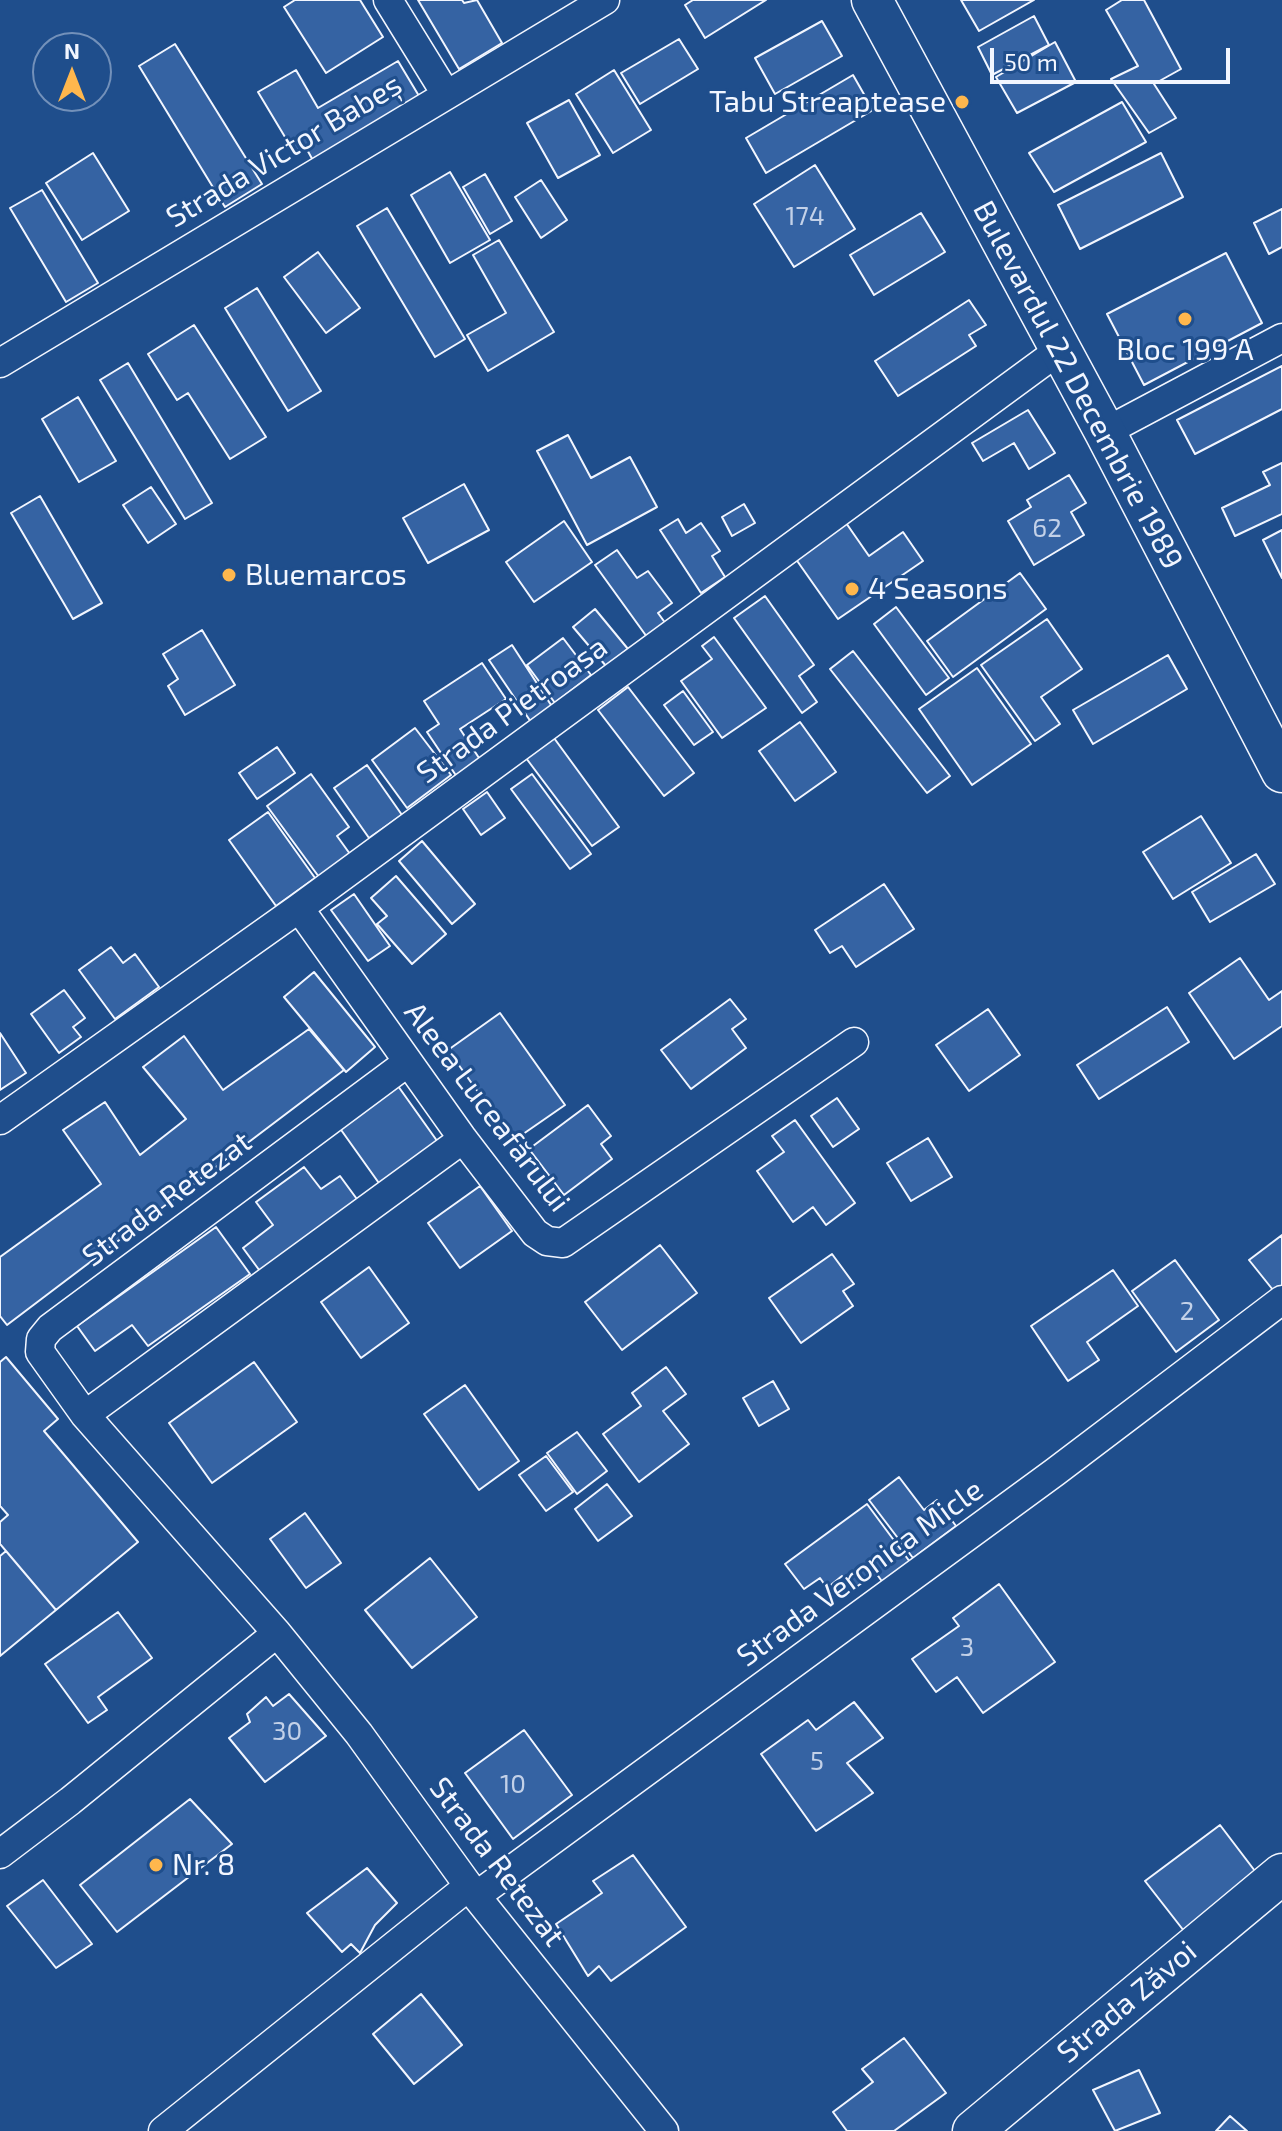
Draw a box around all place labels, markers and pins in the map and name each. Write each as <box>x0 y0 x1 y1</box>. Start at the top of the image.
place label: Tabu Streaptease <box>709 84 946 120</box>
marker: Tabu Streaptease <box>953 93 971 111</box>
marker: Bloc 199 A <box>1176 310 1194 328</box>
place label: Bloc 199 A <box>1116 332 1254 368</box>
place label: Bluemarcos <box>245 557 407 593</box>
marker: Bluemarcos <box>220 566 238 584</box>
place label: 4 Seasons <box>868 571 1007 607</box>
marker: 4 Seasons <box>843 580 861 598</box>
place label: Nr. 8 <box>172 1847 235 1883</box>
marker: Nr. 8 <box>147 1856 165 1874</box>

